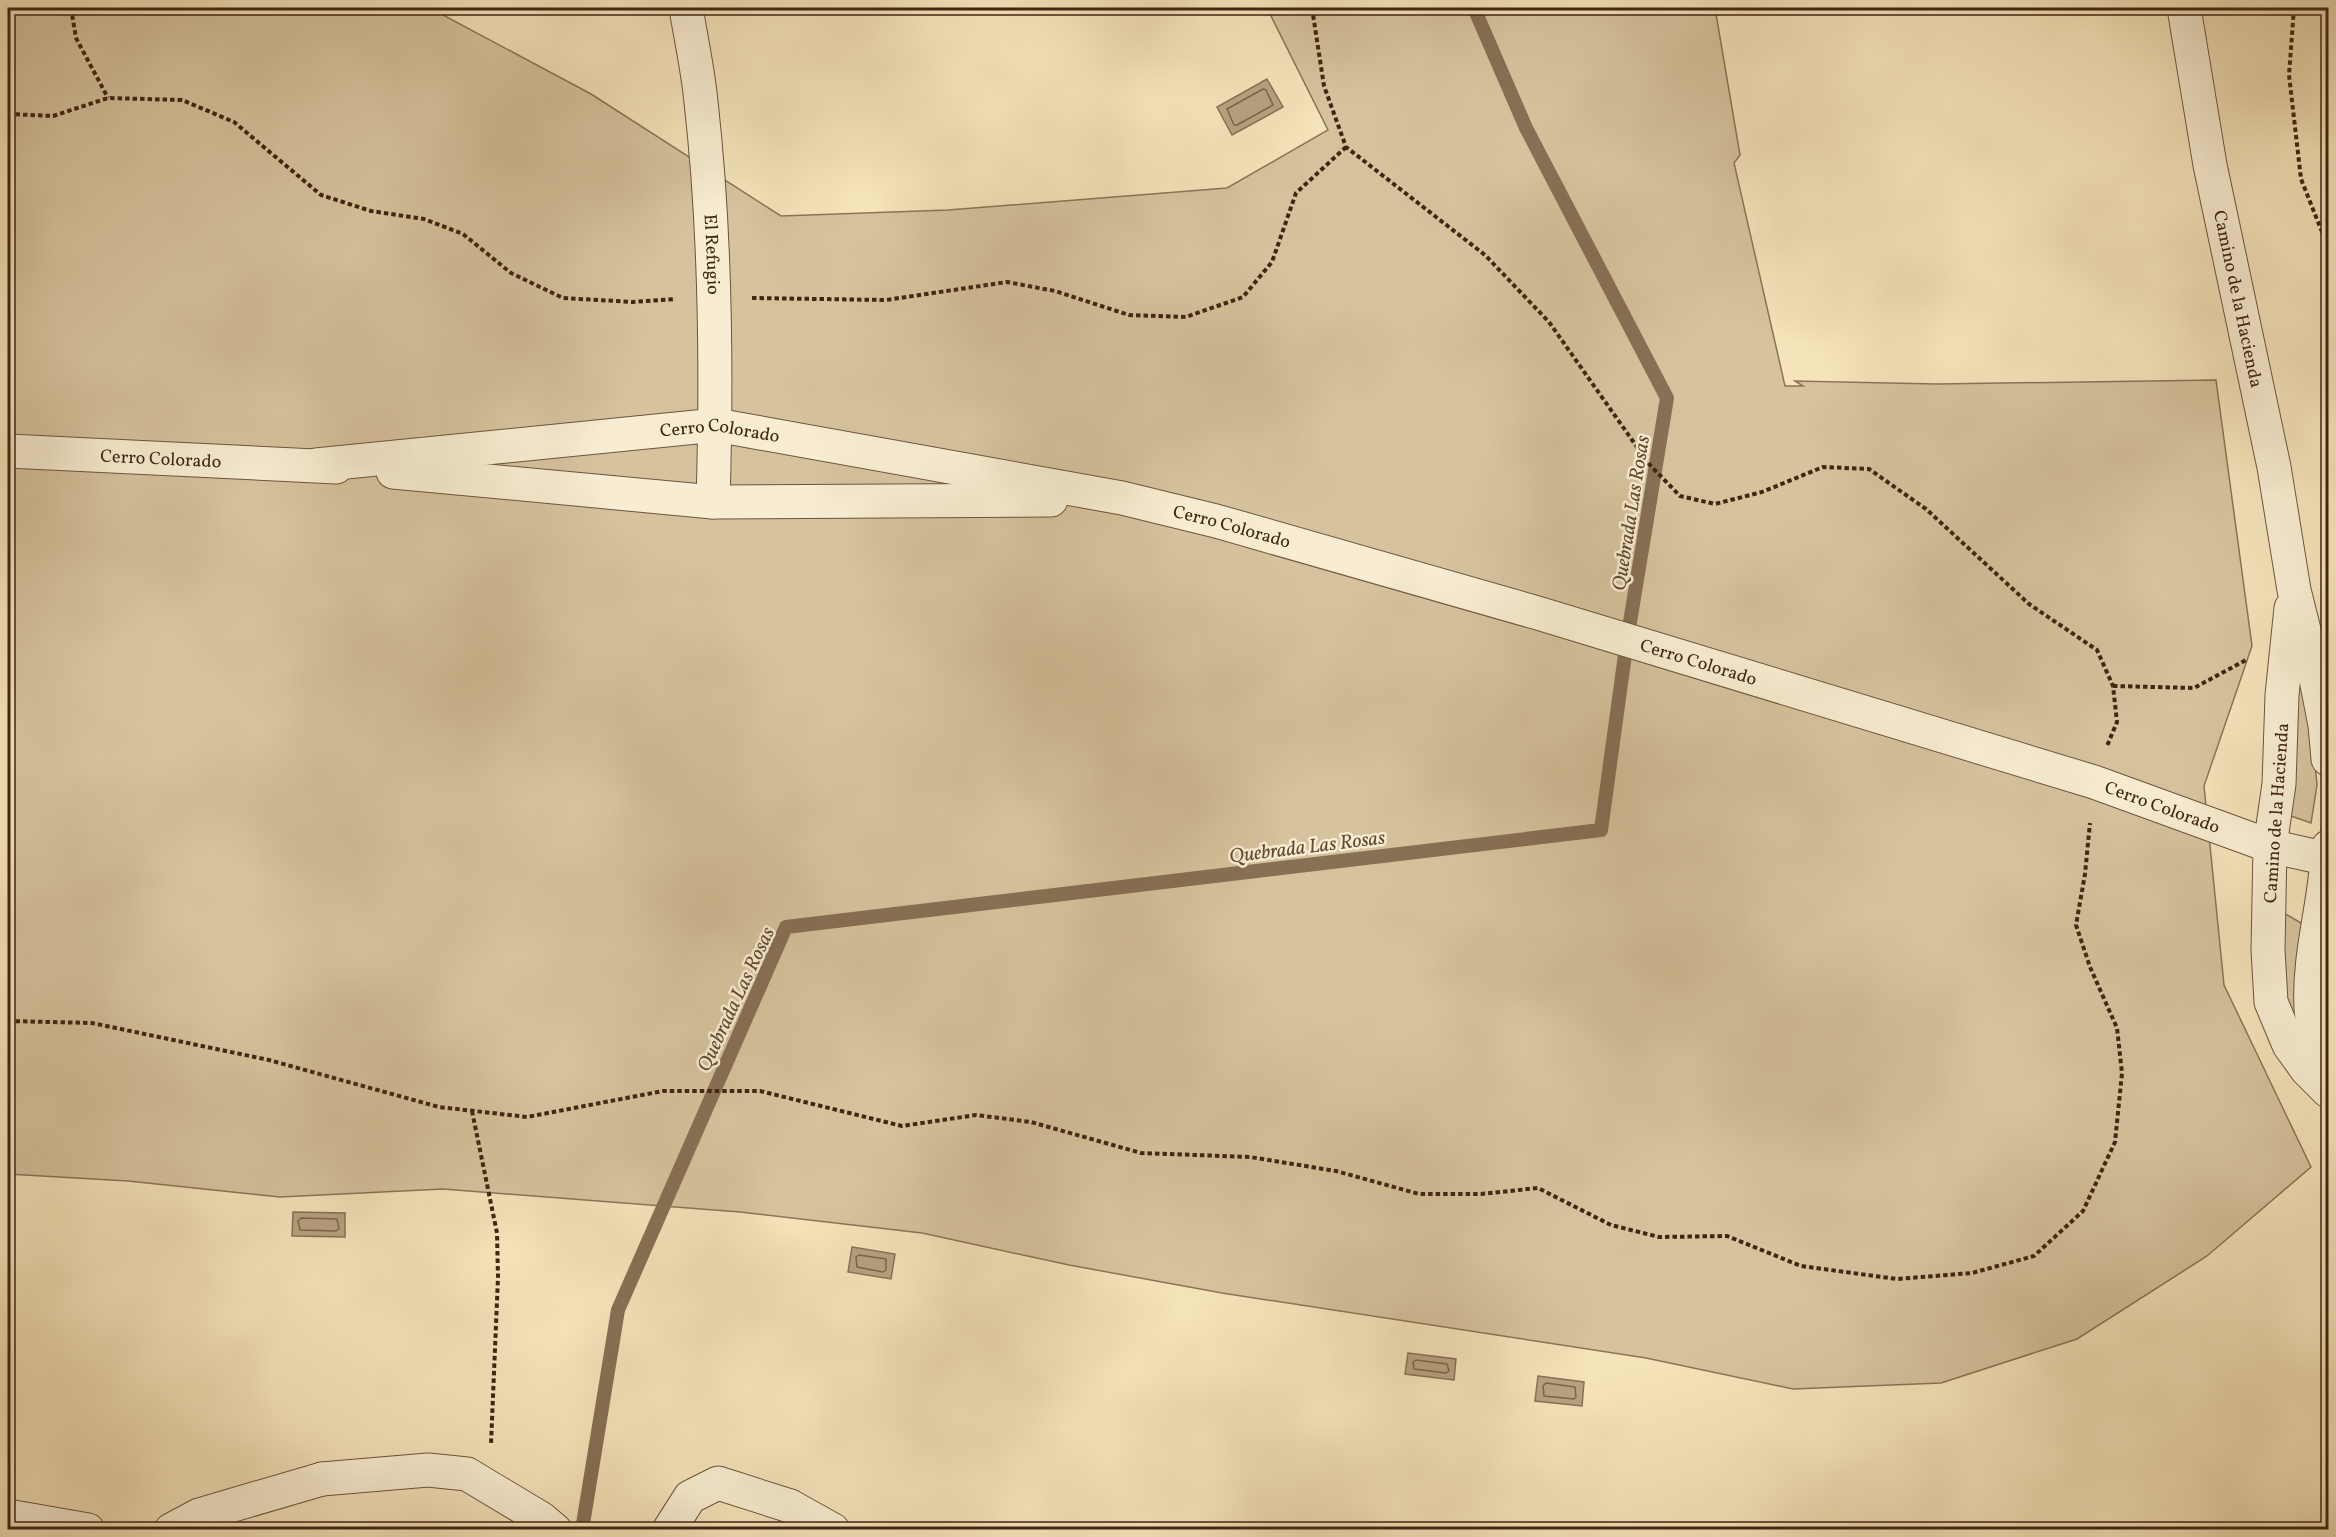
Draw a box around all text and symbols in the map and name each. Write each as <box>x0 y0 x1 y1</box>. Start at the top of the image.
street label: Camino de la Hacienda <box>2206 208 2268 390</box>
street label: El Refugio <box>697 213 725 295</box>
street label: Cerro Colorado <box>659 414 781 450</box>
water label: Quebrada Las Rosas <box>1606 433 1658 593</box>
street label: Cerro Colorado <box>100 445 222 475</box>
street label: Cerro Colorado <box>1170 500 1293 556</box>
street label: Cerro Colorado <box>1637 634 1760 693</box>
street label: Camino de la Hacienda <box>2259 722 2296 904</box>
street label: Cerro Colorado <box>2101 776 2223 841</box>
water label: Quebrada Las Rosas <box>1228 824 1387 871</box>
water label: Quebrada Las Rosas <box>691 922 783 1077</box>

